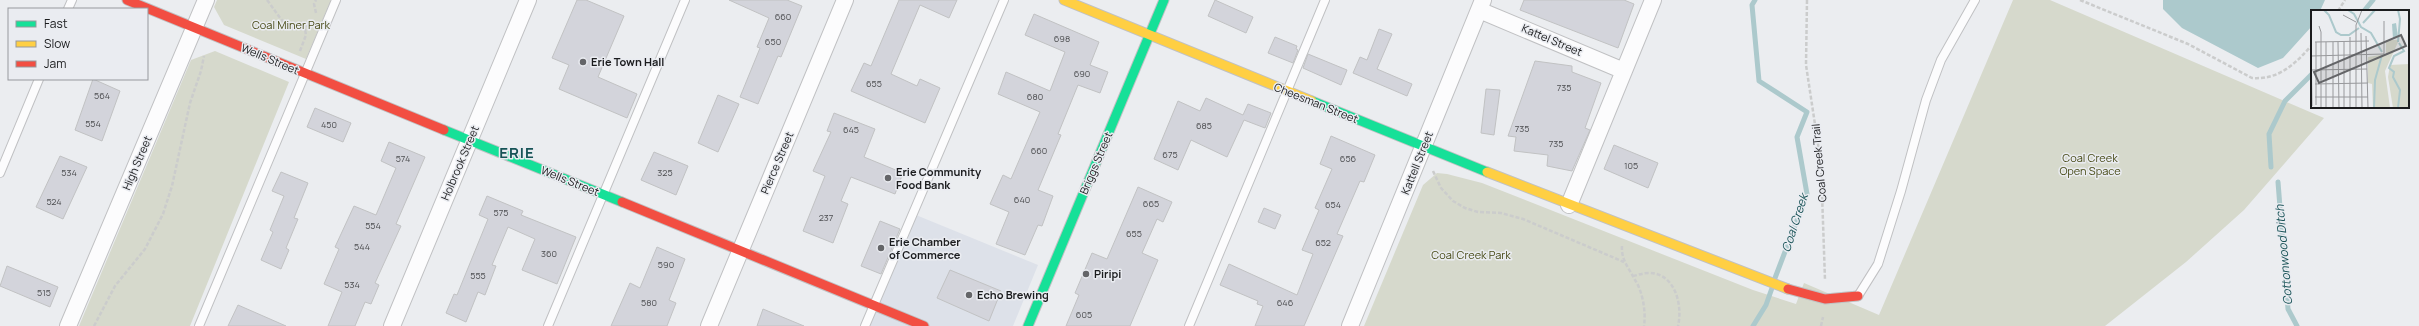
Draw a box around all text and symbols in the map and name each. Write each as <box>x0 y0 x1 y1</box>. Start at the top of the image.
legend <box>8 8 148 80</box>
house number: 660 <box>775 10 791 23</box>
inset map <box>2311 10 2409 108</box>
text: Fast <box>44 15 68 32</box>
park label: Coal Miner Park <box>252 17 331 32</box>
street label: Kattel Street <box>1520 20 1585 59</box>
house number: 698 <box>1054 32 1070 45</box>
text: Slow <box>44 35 70 52</box>
house number: 650 <box>765 35 781 48</box>
street label: Wells Street <box>239 40 301 77</box>
place label: Erie Town Hall <box>591 54 664 69</box>
text: Jam <box>44 55 66 72</box>
marker: Erie Town Hall <box>578 57 588 67</box>
house number: 690 <box>1074 67 1090 80</box>
house number: 655 <box>866 77 882 90</box>
street label: Cheesman Street <box>1272 79 1361 126</box>
house number: 735 <box>1557 81 1571 94</box>
house number: 564 <box>94 89 110 102</box>
house number: 680 <box>1027 90 1043 103</box>
house number: 554 <box>85 117 101 130</box>
house number: 450 <box>321 118 337 131</box>
house number: 685 <box>1196 119 1212 132</box>
house number: 735 <box>1515 122 1529 135</box>
street label: Holbrook Street <box>437 123 482 203</box>
house number: 645 <box>843 123 859 136</box>
street label: Coal Creek Trail <box>1808 123 1829 203</box>
street label: Pierce Street <box>757 129 796 196</box>
street label: Briggs Street <box>1076 129 1115 196</box>
street label: Kattell Street <box>1397 129 1436 197</box>
street label: High Street <box>118 133 155 192</box>
house number: 735 <box>1549 137 1563 150</box>
district label: ERIE <box>499 142 535 163</box>
house number: 660 <box>1031 144 1047 157</box>
house number: 675 <box>1162 148 1178 161</box>
park label: Coal Creek Open Space <box>2059 150 2121 178</box>
house number: 574 <box>396 152 410 165</box>
house number: 656 <box>1340 152 1357 165</box>
house number: 105 <box>1624 159 1638 172</box>
street label: Wells Street <box>539 162 602 199</box>
place label: Erie Community Food Bank <box>896 164 982 192</box>
house number: 534 <box>61 166 77 179</box>
house number: 325 <box>657 166 673 179</box>
marker: Erie Community Food Bank <box>883 173 893 183</box>
water label: Coal Creek <box>1777 190 1813 254</box>
house number: 640 <box>1014 193 1030 206</box>
house number: 524 <box>46 195 62 208</box>
house number: 665 <box>1143 197 1159 210</box>
house number: 654 <box>1325 198 1341 211</box>
water label: Cottonwood Ditch <box>2271 203 2296 306</box>
house number: 575 <box>494 206 508 219</box>
house number: 237 <box>819 211 834 224</box>
house number: 554 <box>365 219 381 232</box>
house number: 655 <box>1126 227 1142 240</box>
place label: Erie Chamber of Commerce <box>889 234 961 262</box>
house number: 652 <box>1315 236 1331 249</box>
house number: 544 <box>354 240 370 253</box>
marker: Erie Chamber of Commerce <box>876 243 886 253</box>
house number: 360 <box>541 247 557 260</box>
park label: Coal Creek Park <box>1431 247 1511 262</box>
house number: 590 <box>658 258 674 271</box>
place label: Piripi <box>1094 266 1121 281</box>
house number: 555 <box>470 269 486 282</box>
marker: Piripi <box>1081 269 1091 279</box>
house number: 534 <box>344 278 360 291</box>
house number: 515 <box>37 286 51 299</box>
place label: Echo Brewing <box>977 287 1049 302</box>
marker: Echo Brewing <box>964 290 974 300</box>
house number: 580 <box>641 296 657 309</box>
house number: 646 <box>1277 296 1294 309</box>
house number: 605 <box>1076 308 1092 321</box>

